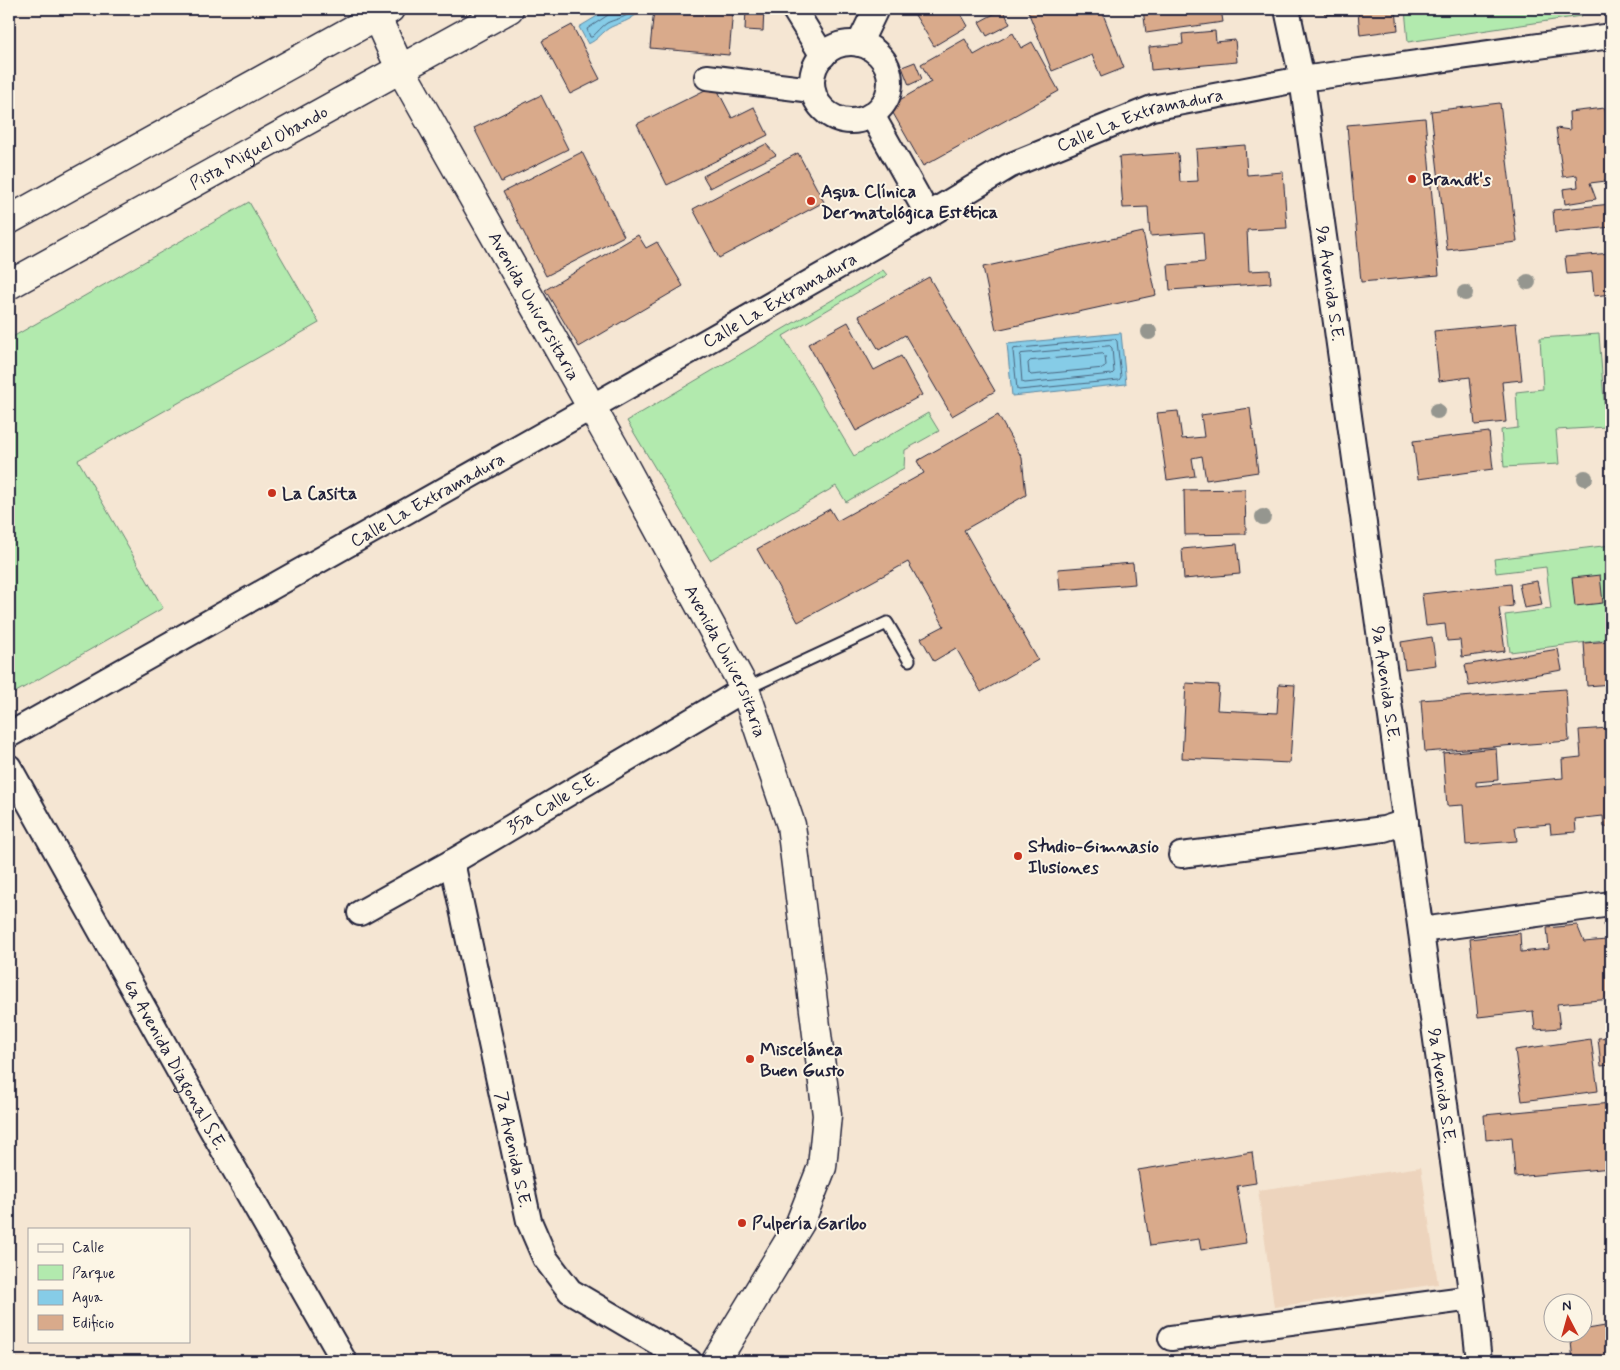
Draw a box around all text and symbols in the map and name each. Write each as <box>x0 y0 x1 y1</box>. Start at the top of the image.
street label: Calle La Extramadura <box>1053 84 1225 158</box>
street label: Pista Miguel Obando <box>185 100 333 196</box>
place label: Brandt's <box>1422 168 1491 192</box>
marker: Brandt's <box>1406 173 1418 185</box>
place label: Aqua Clínica Dermatológica Estética <box>821 180 998 225</box>
marker: Aqua Clínica Dermatológica Estética <box>805 195 817 207</box>
street label: 9a Avenida S.E. <box>1310 224 1349 343</box>
street label: Avenida Universitaria <box>482 228 585 385</box>
street label: Calle La Extramadura <box>699 247 862 354</box>
street label: Calle La Extramadura <box>346 447 509 554</box>
place label: La Casita <box>282 482 357 506</box>
marker: La Casita <box>266 487 278 499</box>
street label: Avenida Universitaria <box>678 581 772 741</box>
street label: 9a Avenida S.E. <box>1365 625 1405 743</box>
street label: 35a Calle S.E. <box>503 767 603 840</box>
place label: Studio-Gimnasio Ilusiones <box>1028 835 1159 880</box>
marker: Studio-Gimnasio Ilusiones <box>1012 850 1024 862</box>
street label: 6a Avenida Diagonal S.E. <box>117 976 232 1155</box>
street label: 9a Avenida S.E. <box>1421 1027 1461 1145</box>
place label: Miscelánea Buen Gusto <box>760 1038 845 1083</box>
marker: Miscelánea Buen Gusto <box>744 1053 756 1065</box>
street label: 7a Avenida S.E. <box>489 1089 537 1210</box>
place label: Pulpería Garibo <box>752 1212 867 1236</box>
marker: Pulpería Garibo <box>736 1217 748 1229</box>
legend <box>28 1228 190 1342</box>
text: Calle <box>72 1238 104 1258</box>
text: Parque <box>72 1264 115 1284</box>
text: Agua <box>72 1288 104 1308</box>
north arrow <box>1542 1292 1592 1342</box>
text: N <box>1561 1297 1572 1316</box>
text: Edificio <box>72 1314 114 1334</box>

